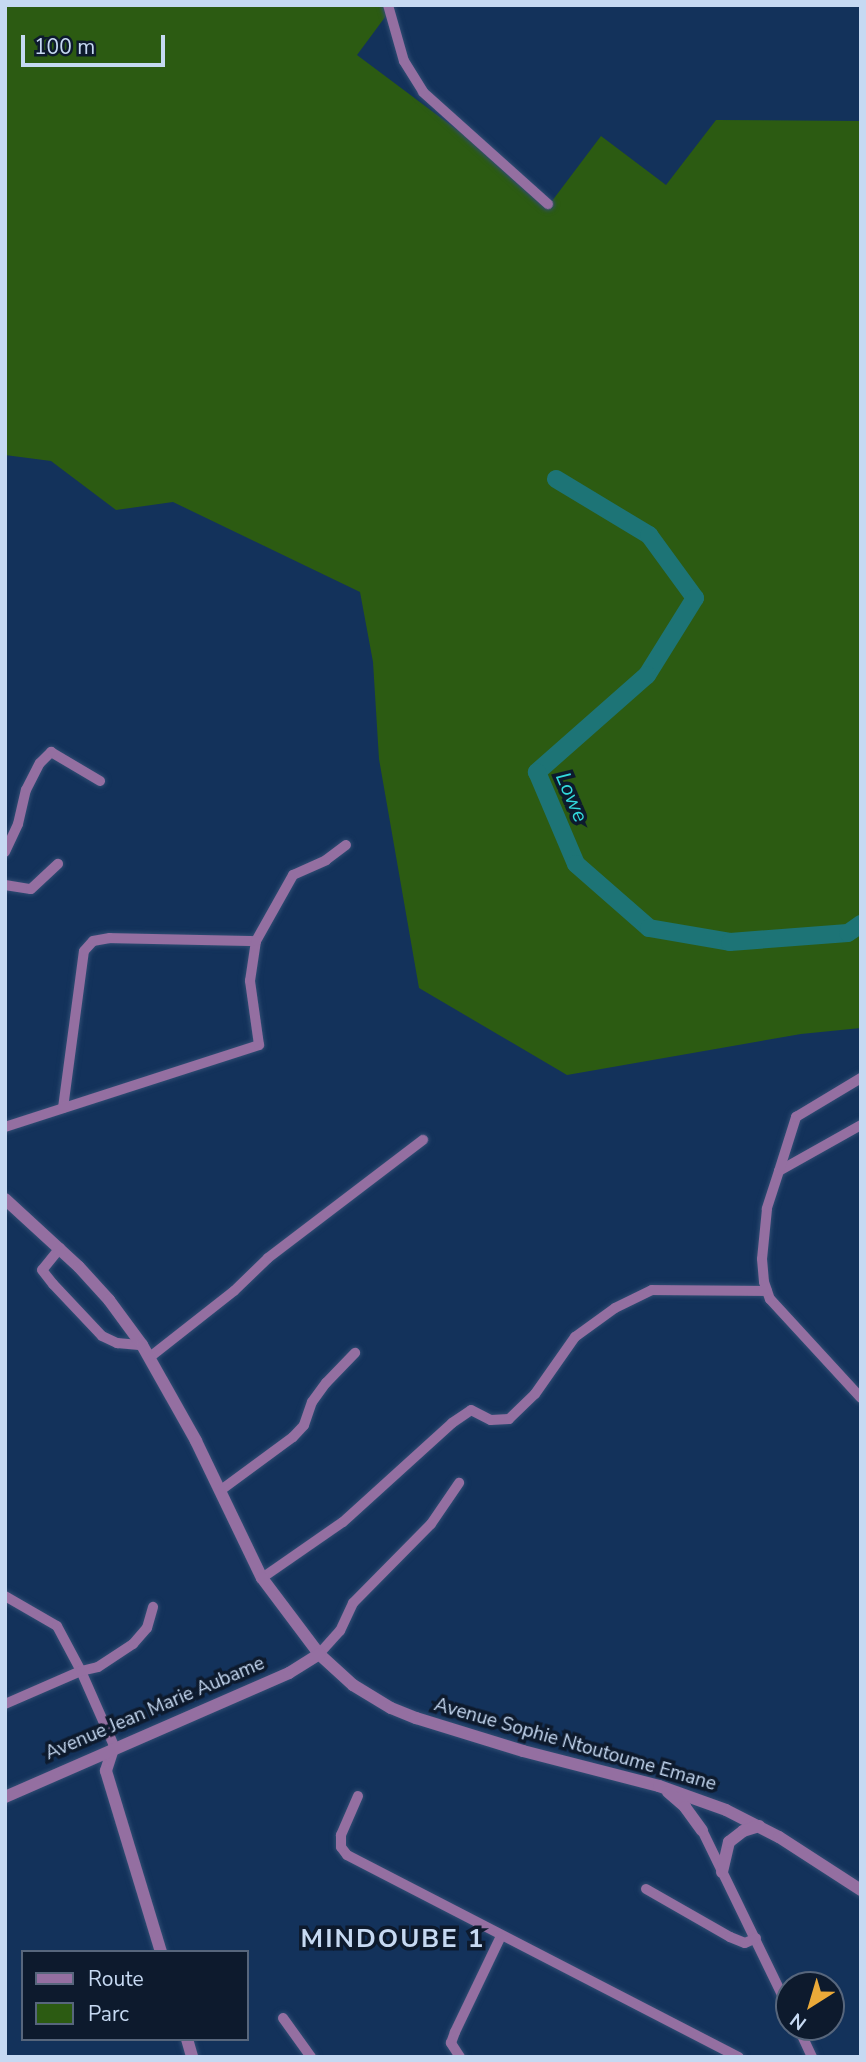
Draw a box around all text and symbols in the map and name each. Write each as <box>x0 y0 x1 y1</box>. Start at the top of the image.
scale bar <box>24 21 168 65</box>
text: 100 m <box>34 33 95 61</box>
water label: Lowe <box>550 768 594 826</box>
street label: Avenue Jean Marie Aubame <box>42 1652 268 1766</box>
street label: Avenue Sophie Ntoutoume Emane <box>431 1694 719 1796</box>
district label: MINDOUBE 1 <box>302 1923 484 1955</box>
legend <box>21 1950 248 2041</box>
text: Route <box>88 1965 144 1993</box>
north arrow <box>775 1971 845 2041</box>
text: Parc <box>88 2000 129 2028</box>
text: N <box>785 2007 812 2036</box>

